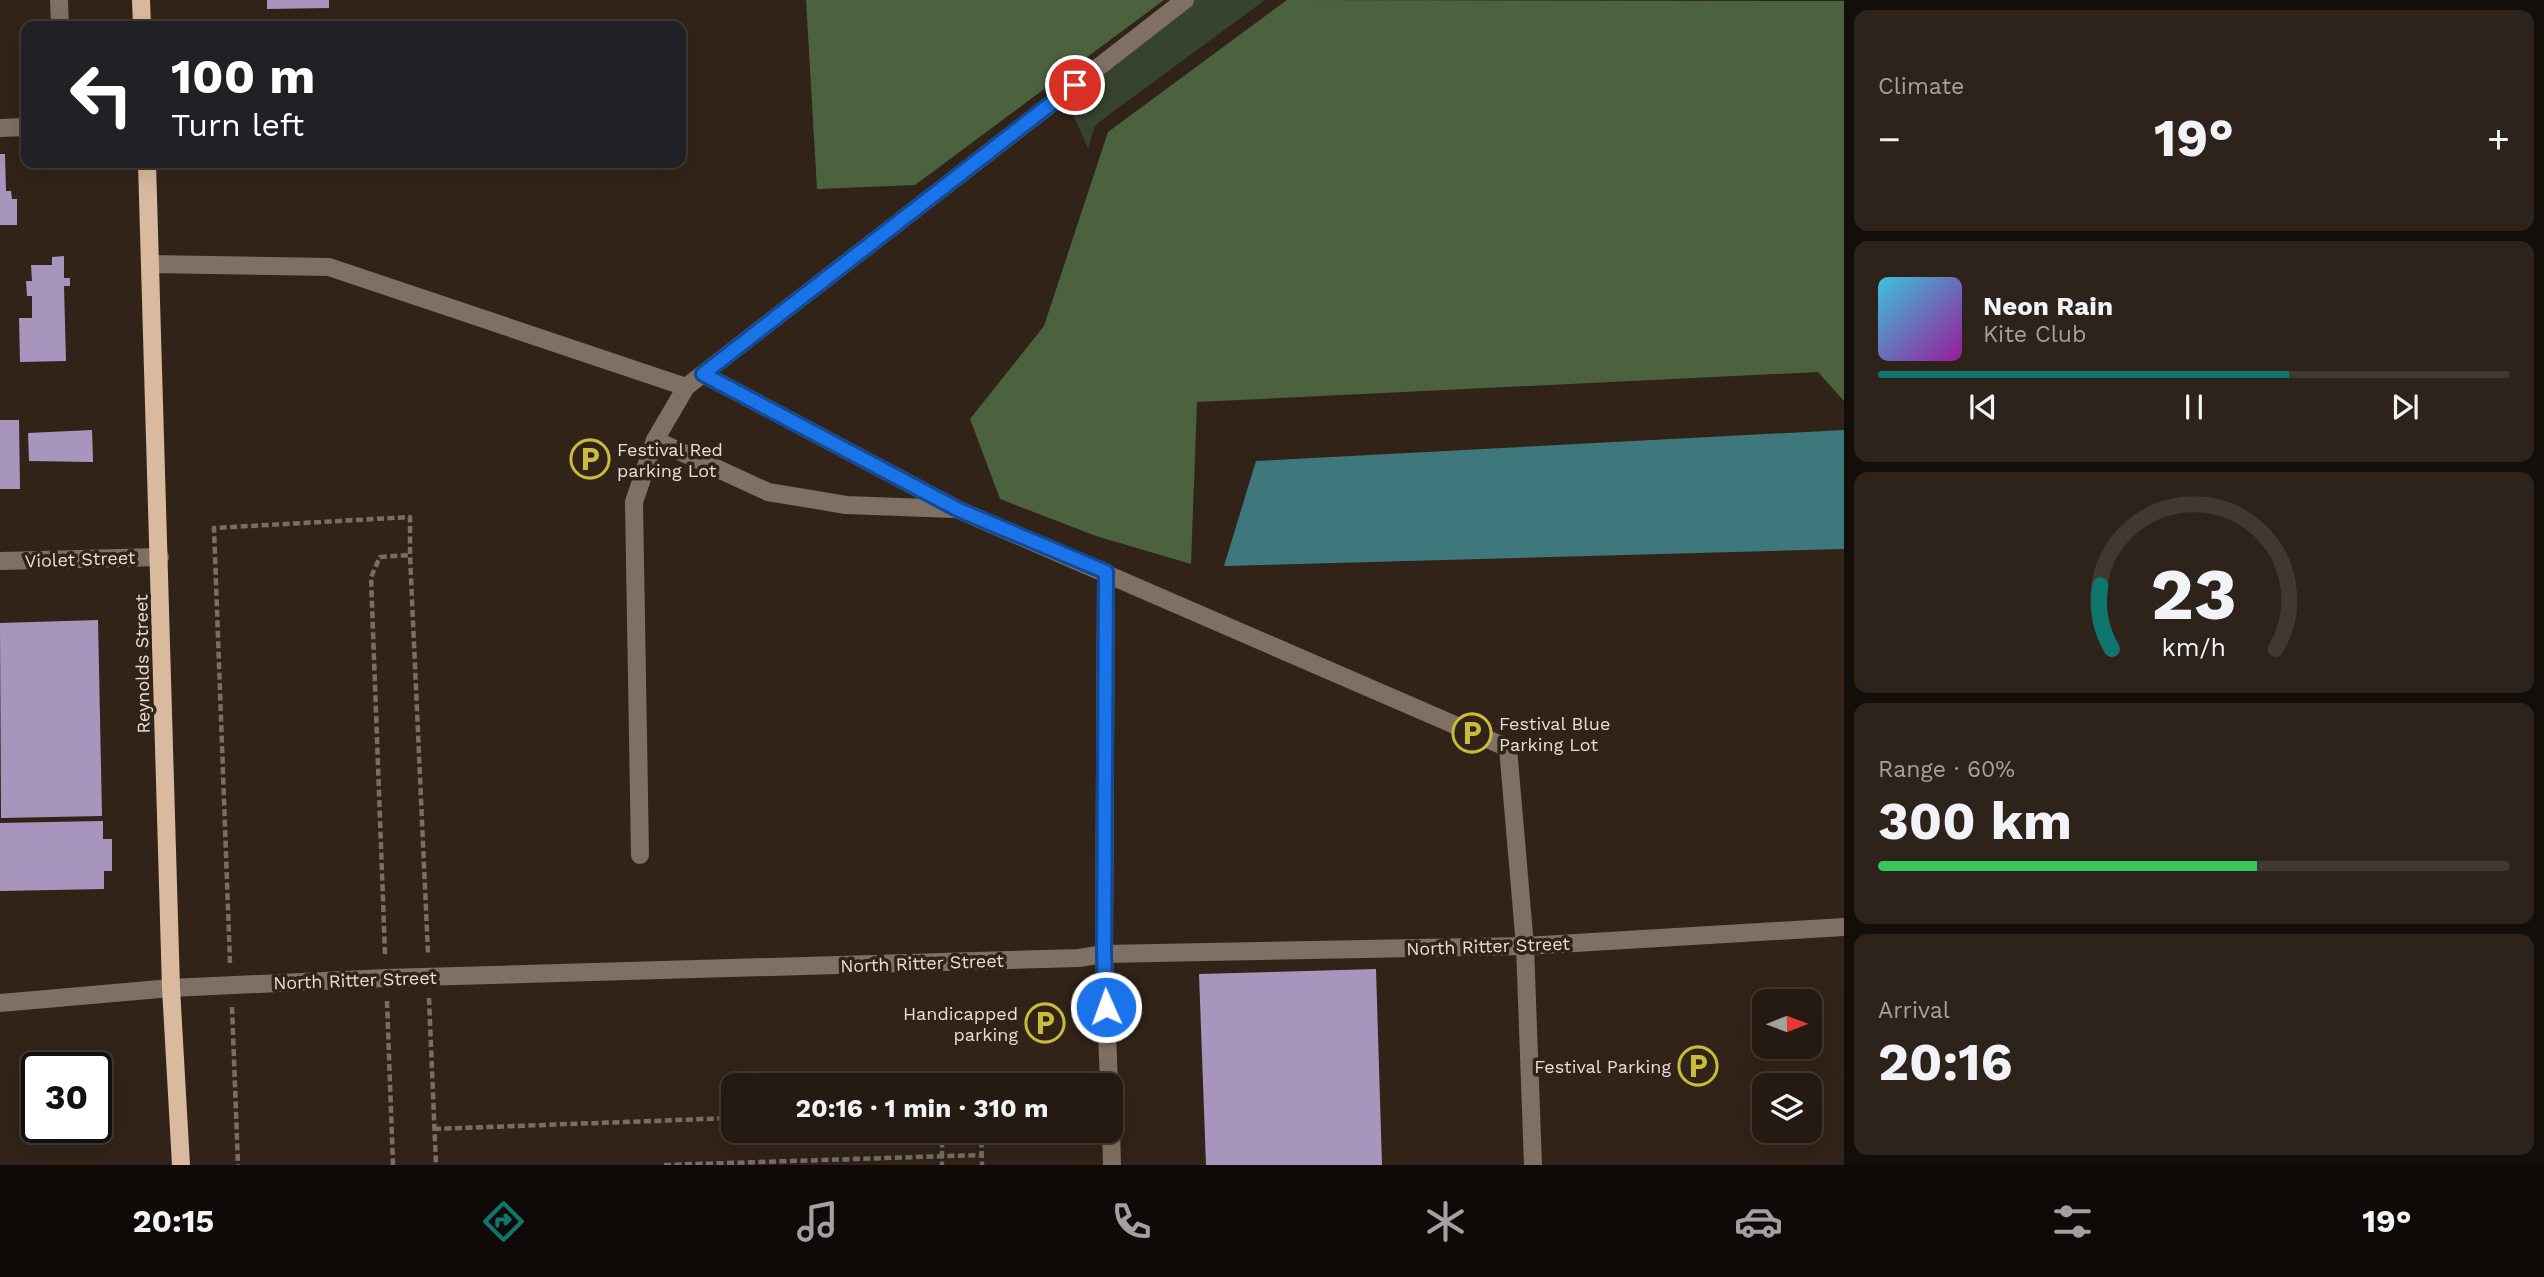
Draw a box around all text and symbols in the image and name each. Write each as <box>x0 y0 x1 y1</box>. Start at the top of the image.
text: 100 m <box>171 47 315 105</box>
icon: left <box>56 49 147 140</box>
pin <box>1045 55 1105 115</box>
icon: arrive <box>1056 66 1094 104</box>
text: Climate <box>1878 73 1964 100</box>
text: Turn left <box>171 106 304 144</box>
text: 19° <box>2154 108 2234 169</box>
text: − <box>1878 117 1901 161</box>
text: + <box>2487 117 2510 161</box>
text: Neon Rain <box>1983 291 2113 321</box>
text: Kite Club <box>1983 321 2086 348</box>
icon: previous <box>1964 388 2002 426</box>
icon: pause <box>2175 388 2213 426</box>
icon: next <box>2386 388 2424 426</box>
parking icon: Festival Red parking Lot <box>569 438 611 480</box>
place label: Festival Red parking Lot <box>617 439 723 481</box>
street label: Violet Street <box>24 547 136 571</box>
text: 23 <box>2151 551 2237 637</box>
street label: Reynolds Street <box>130 594 154 734</box>
text: km/h <box>2162 632 2226 661</box>
parking icon: Festival Blue Parking Lot <box>1451 712 1493 754</box>
place label: Festival Blue Parking Lot <box>1499 713 1610 755</box>
text: Range · 60% <box>1878 756 2015 783</box>
text: 300 km <box>1878 791 2072 852</box>
street label: North Ritter Street <box>1406 933 1571 959</box>
street label: North Ritter Street <box>840 950 1005 976</box>
street label: North Ritter Street <box>273 967 438 993</box>
position arrow <box>1069 970 1143 1044</box>
north arrow <box>1752 989 1822 1059</box>
map controls <box>1752 989 1822 1143</box>
text: Arrival <box>1878 997 1950 1024</box>
parking icon: Handicapped parking <box>1024 1002 1066 1044</box>
place label: Handicapped parking <box>903 1003 1018 1045</box>
text: 20:16 <box>1878 1032 2013 1093</box>
parking icon: Festival Parking <box>1677 1045 1719 1087</box>
speed limit sign: 30 <box>21 1052 112 1143</box>
place label: Festival Parking <box>1534 1056 1671 1077</box>
button: layers <box>1752 1073 1822 1143</box>
text: 20:16 · 1 min · 310 m <box>795 1093 1049 1123</box>
icon: directions <box>479 1197 528 1246</box>
icon: music <box>793 1197 842 1246</box>
icon: phone <box>1107 1197 1156 1246</box>
icon: climate <box>1421 1197 1470 1246</box>
icon: car <box>1734 1197 1783 1246</box>
icon: filters <box>2048 1197 2097 1246</box>
text: 20:15 <box>132 1202 214 1240</box>
text: 19° <box>2362 1202 2411 1240</box>

